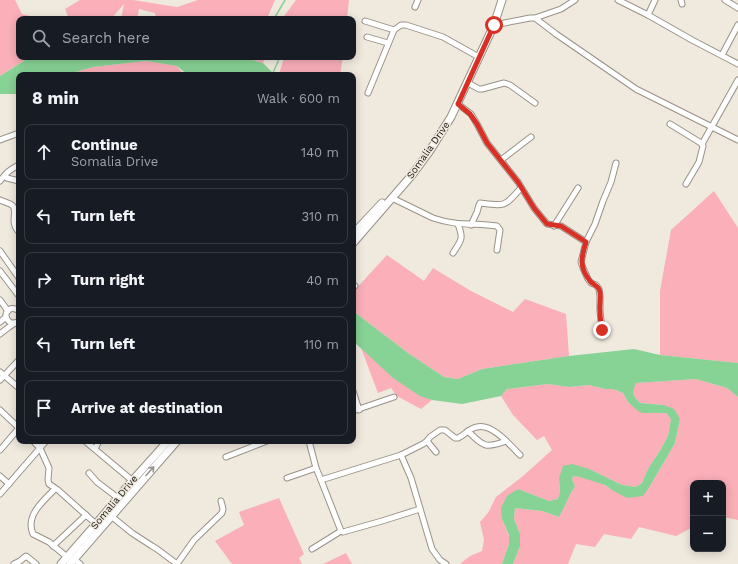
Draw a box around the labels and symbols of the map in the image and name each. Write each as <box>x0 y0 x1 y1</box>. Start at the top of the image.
route start <box>485 16 503 34</box>
street label: Somalia Drive <box>404 119 452 181</box>
route end <box>593 321 611 339</box>
one-way arrow <box>146 466 155 476</box>
street label: Somalia Drive <box>88 473 140 531</box>

